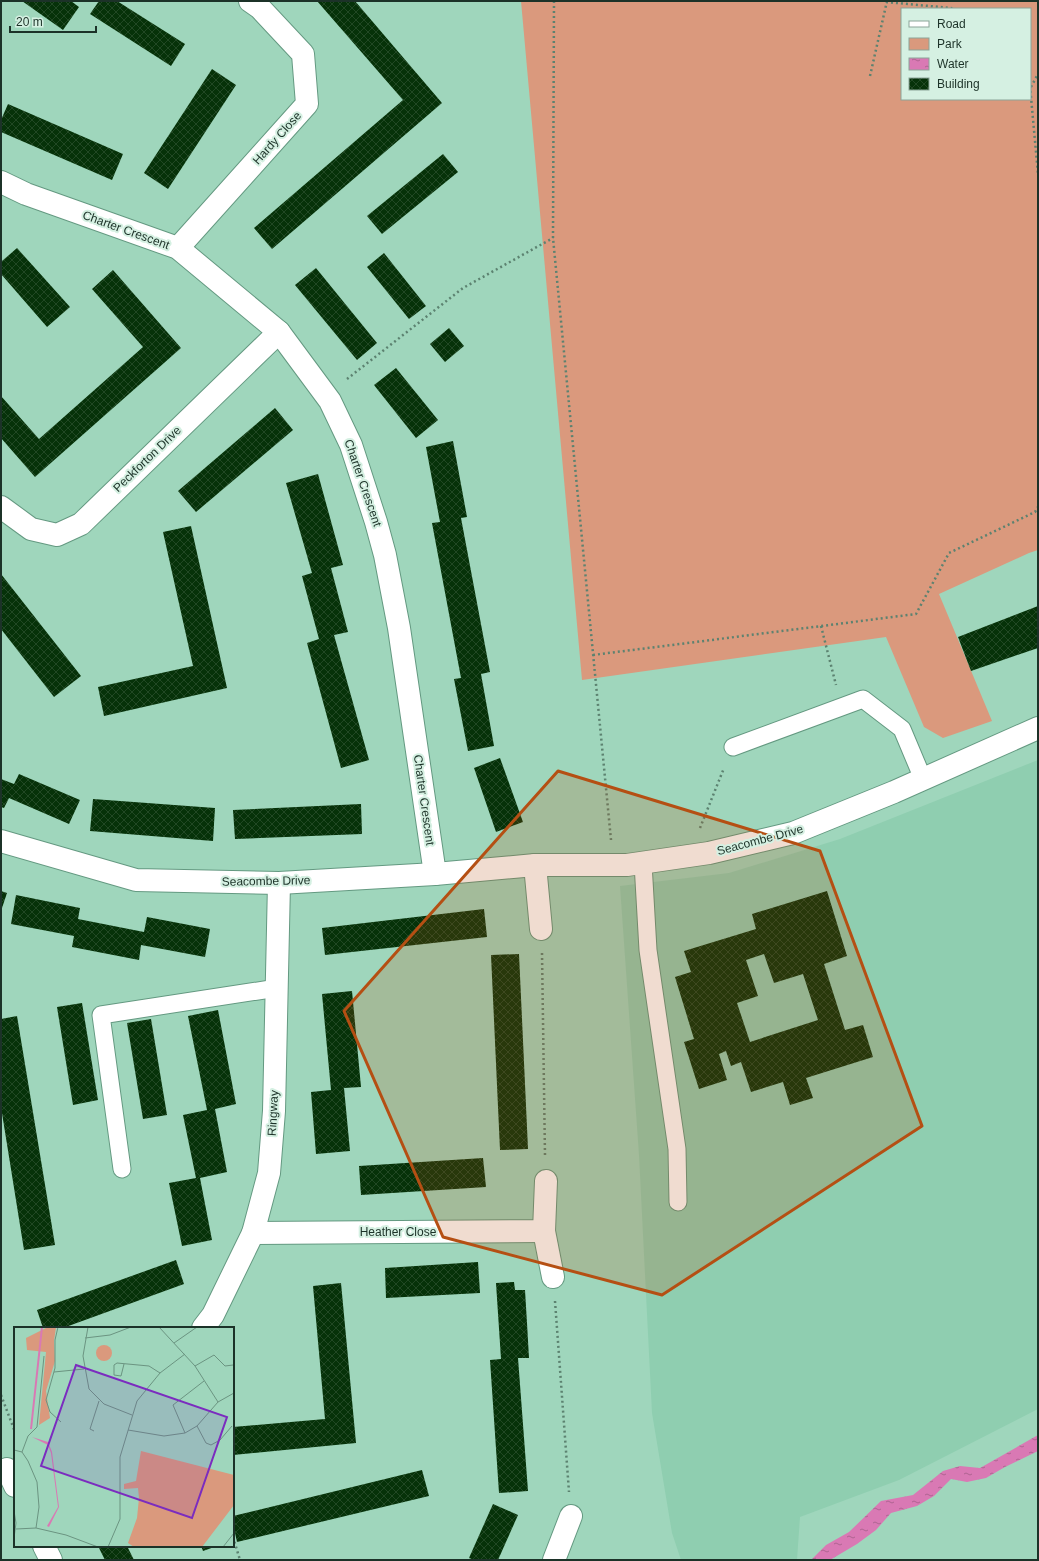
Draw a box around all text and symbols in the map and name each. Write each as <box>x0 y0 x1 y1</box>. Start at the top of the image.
scale bar <box>10 8 96 34</box>
legend <box>901 8 1031 100</box>
text: 20 m <box>16 15 43 29</box>
text: Road <box>937 17 966 31</box>
text: Park <box>937 37 963 51</box>
text: Water <box>937 57 969 71</box>
text: Building <box>937 77 980 91</box>
street label: Hardy Close <box>250 109 305 167</box>
street label: Charter Crescent <box>81 208 172 252</box>
street label: Peckforton Drive <box>110 423 184 495</box>
street label: Charter Crescent <box>342 438 385 529</box>
street label: Charter Crescent <box>411 754 437 847</box>
street label: Seacombe Drive <box>715 822 805 858</box>
street label: Seacombe Drive <box>222 873 311 889</box>
street label: Ringway <box>265 1090 281 1136</box>
street label: Heather Close <box>360 1225 437 1239</box>
inset map <box>14 1327 234 1547</box>

